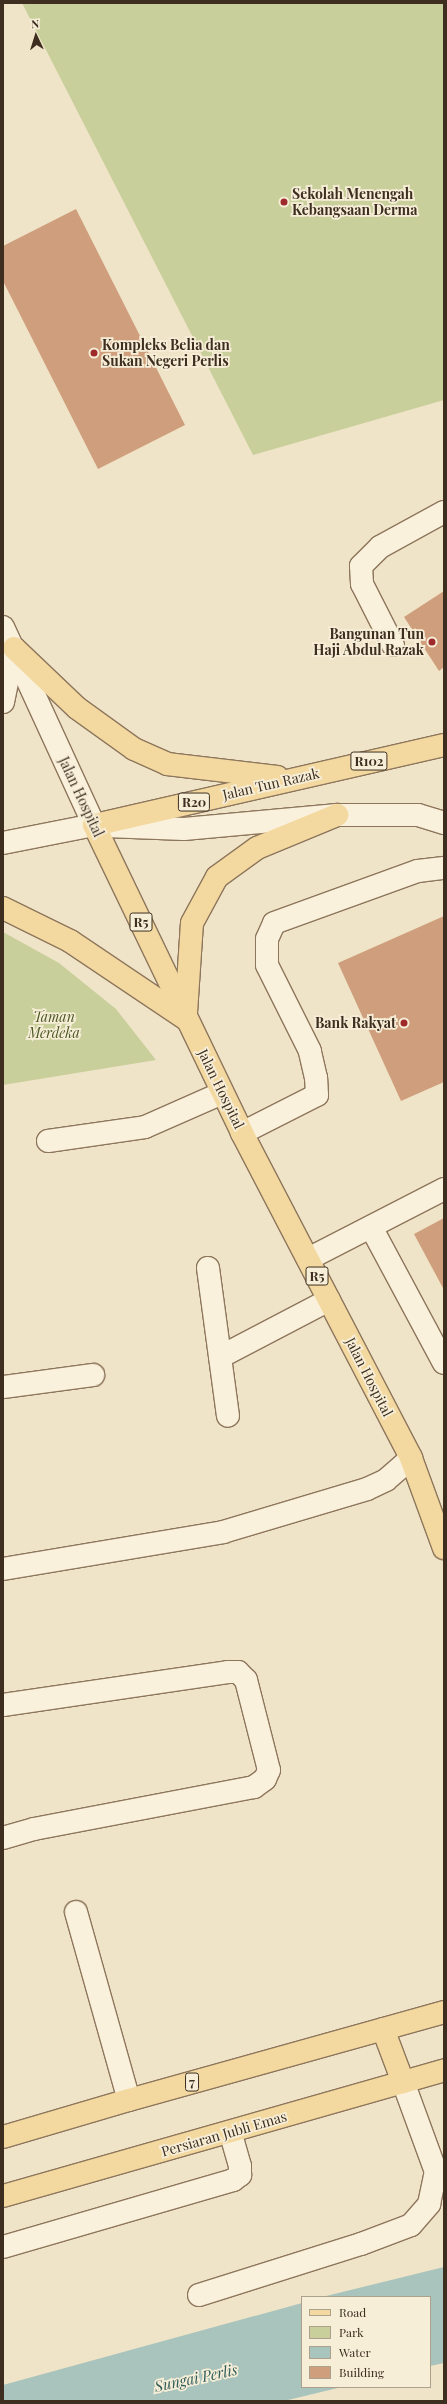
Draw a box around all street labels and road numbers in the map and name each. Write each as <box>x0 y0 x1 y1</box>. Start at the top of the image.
road number: R102 <box>350 750 388 772</box>
street label: Jalan Hospital <box>55 754 107 840</box>
street label: Jalan Tun Razak <box>221 765 321 803</box>
road number: R20 <box>177 791 211 813</box>
road number: R5 <box>129 911 153 933</box>
street label: Jalan Hospital <box>194 1046 248 1132</box>
road number: R5 <box>305 1265 329 1287</box>
street label: Jalan Hospital <box>342 1335 396 1419</box>
road number: 7 <box>185 2071 199 2093</box>
street label: Persiaran Jubli Emas <box>159 2108 289 2160</box>

